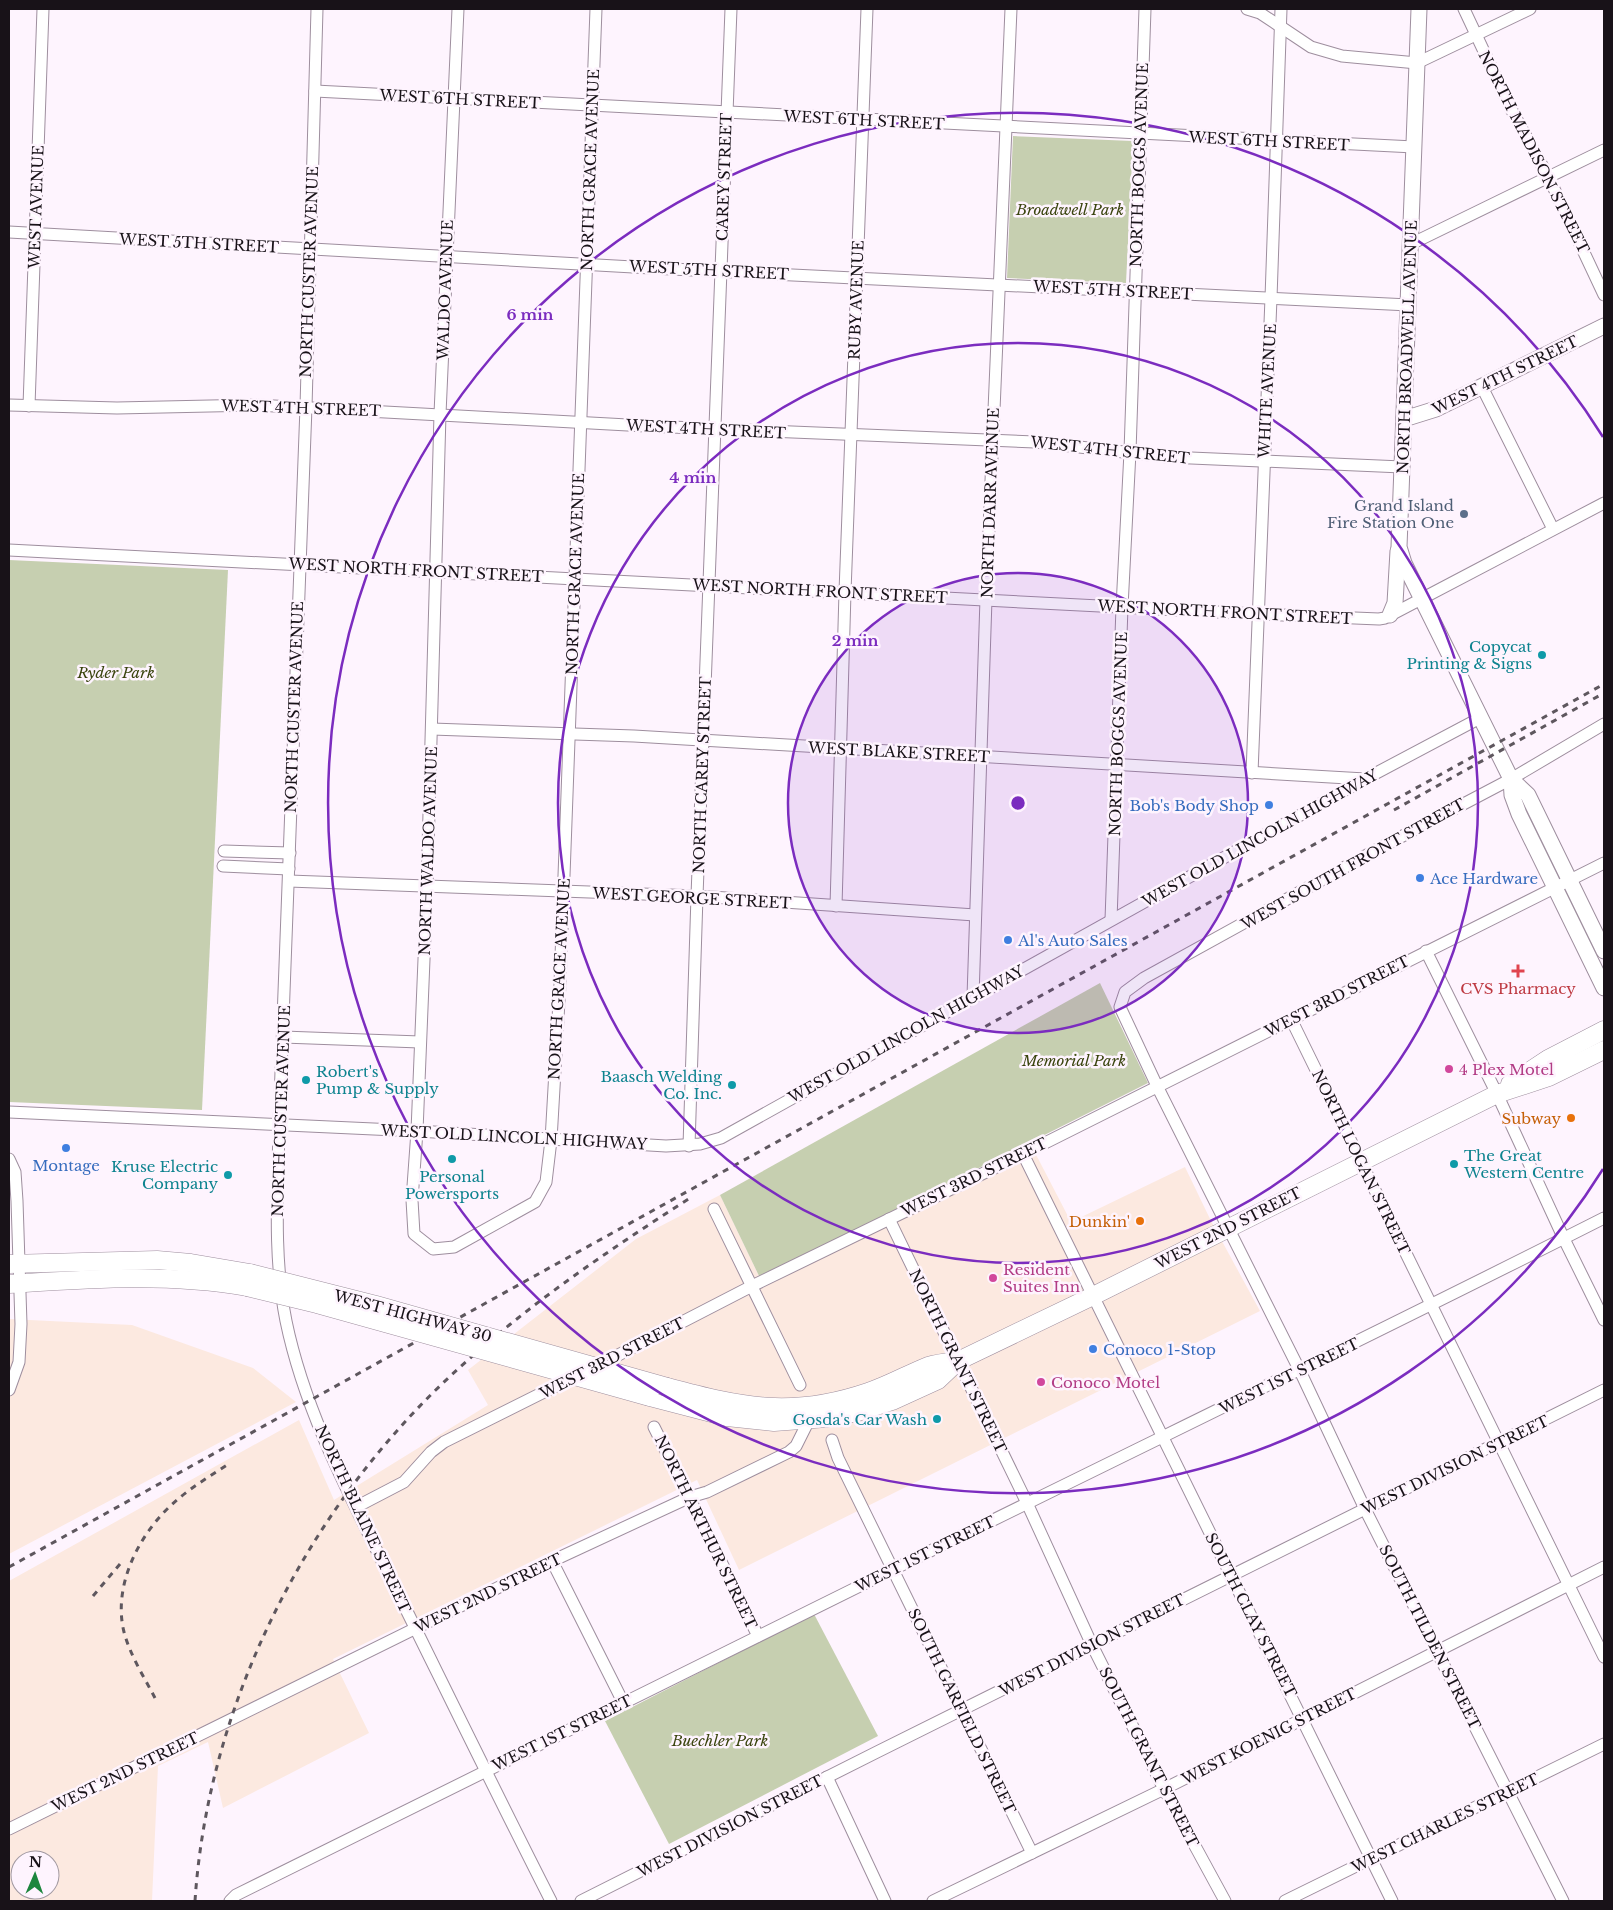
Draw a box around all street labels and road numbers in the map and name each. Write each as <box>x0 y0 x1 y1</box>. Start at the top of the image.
street label: NORTH MADISON STREET <box>1474 47 1594 257</box>
street label: NORTH BOGGS AVENUE <box>1126 62 1152 268</box>
street label: NORTH GRACE AVENUE <box>577 69 603 271</box>
street label: WEST 6TH STREET <box>378 85 541 113</box>
street label: WEST 6TH STREET <box>782 106 945 134</box>
street label: CAREY STREET <box>712 113 736 241</box>
street label: WEST 6TH STREET <box>1187 127 1350 155</box>
street label: WEST AVENUE <box>24 145 48 270</box>
street label: NORTH CUSTER AVENUE <box>296 166 322 378</box>
street label: WALDO AVENUE <box>433 219 457 362</box>
street label: NORTH BROADWELL AVENUE <box>1393 220 1421 474</box>
street label: WEST 5TH STREET <box>118 229 279 257</box>
street label: RUBY AVENUE <box>844 240 868 360</box>
street label: WEST 5TH STREET <box>628 256 789 284</box>
street label: WEST 5TH STREET <box>1032 276 1193 304</box>
street label: WHITE AVENUE <box>1254 323 1280 460</box>
street label: WEST 4TH STREET <box>1428 331 1581 419</box>
street label: WEST 4TH STREET <box>220 396 381 420</box>
street label: NORTH DARR AVENUE <box>977 407 1003 599</box>
street label: WEST 4TH STREET <box>625 415 786 443</box>
street label: WEST 4TH STREET <box>1028 432 1191 468</box>
street label: NORTH GRACE AVENUE <box>562 473 588 675</box>
street label: WEST NORTH FRONT STREET <box>287 554 544 586</box>
street label: WEST NORTH FRONT STREET <box>691 575 948 607</box>
street label: WEST NORTH FRONT STREET <box>1096 596 1353 628</box>
street label: NORTH CUSTER AVENUE <box>281 601 307 813</box>
street label: NORTH BOGGS AVENUE <box>1105 631 1131 837</box>
street label: NORTH CAREY STREET <box>689 676 715 874</box>
street label: WEST BLAKE STREET <box>807 738 990 766</box>
street label: NORTH WALDO AVENUE <box>415 746 441 956</box>
street label: WEST OLD LINCOLN HIGHWAY <box>1138 765 1382 911</box>
street label: WEST SOUTH FRONT STREET <box>1237 794 1468 934</box>
street label: NORTH GRACE AVENUE <box>544 877 574 1080</box>
street label: WEST GEORGE STREET <box>591 883 792 913</box>
street label: WEST 3RD STREET <box>1261 951 1413 1041</box>
street label: WEST OLD LINCOLN HIGHWAY <box>784 961 1028 1107</box>
street label: NORTH CUSTER AVENUE <box>268 1005 294 1217</box>
street label: NORTH LOGAN STREET <box>1308 1066 1414 1258</box>
street label: WEST OLD LINCOLN HIGHWAY <box>379 1120 649 1154</box>
street label: WEST 3RD STREET <box>897 1133 1050 1221</box>
street label: WEST 2ND STREET <box>1151 1183 1304 1274</box>
street label: NORTH GRANT STREET <box>905 1266 1011 1456</box>
street label: WEST HIGHWAY 30 <box>331 1286 494 1346</box>
street label: WEST 3RD STREET <box>536 1313 688 1403</box>
street label: WEST 1ST STREET <box>1215 1334 1362 1419</box>
street label: WEST DIVISION STREET <box>1357 1411 1552 1519</box>
street label: NORTH BLAINE STREET <box>311 1422 415 1616</box>
street label: NORTH ARTHUR STREET <box>651 1432 761 1632</box>
street label: WEST 1ST STREET <box>851 1512 998 1597</box>
street label: SOUTH CLAY STREET <box>1201 1529 1301 1701</box>
street label: SOUTH TILDEN STREET <box>1375 1542 1485 1732</box>
street label: WEST 2ND STREET <box>410 1549 565 1637</box>
street label: WEST DIVISION STREET <box>995 1590 1188 1701</box>
street label: SOUTH GARFIELD STREET <box>904 1605 1020 1817</box>
street label: SOUTH GRANT STREET <box>1095 1664 1203 1850</box>
street label: WEST KOENIG STREET <box>1177 1684 1360 1789</box>
street label: WEST 1ST STREET <box>488 1691 635 1776</box>
street label: WEST 2ND STREET <box>47 1728 202 1816</box>
street label: WEST CHARLES STREET <box>1347 1769 1542 1877</box>
street label: WEST DIVISION STREET <box>633 1771 826 1882</box>

